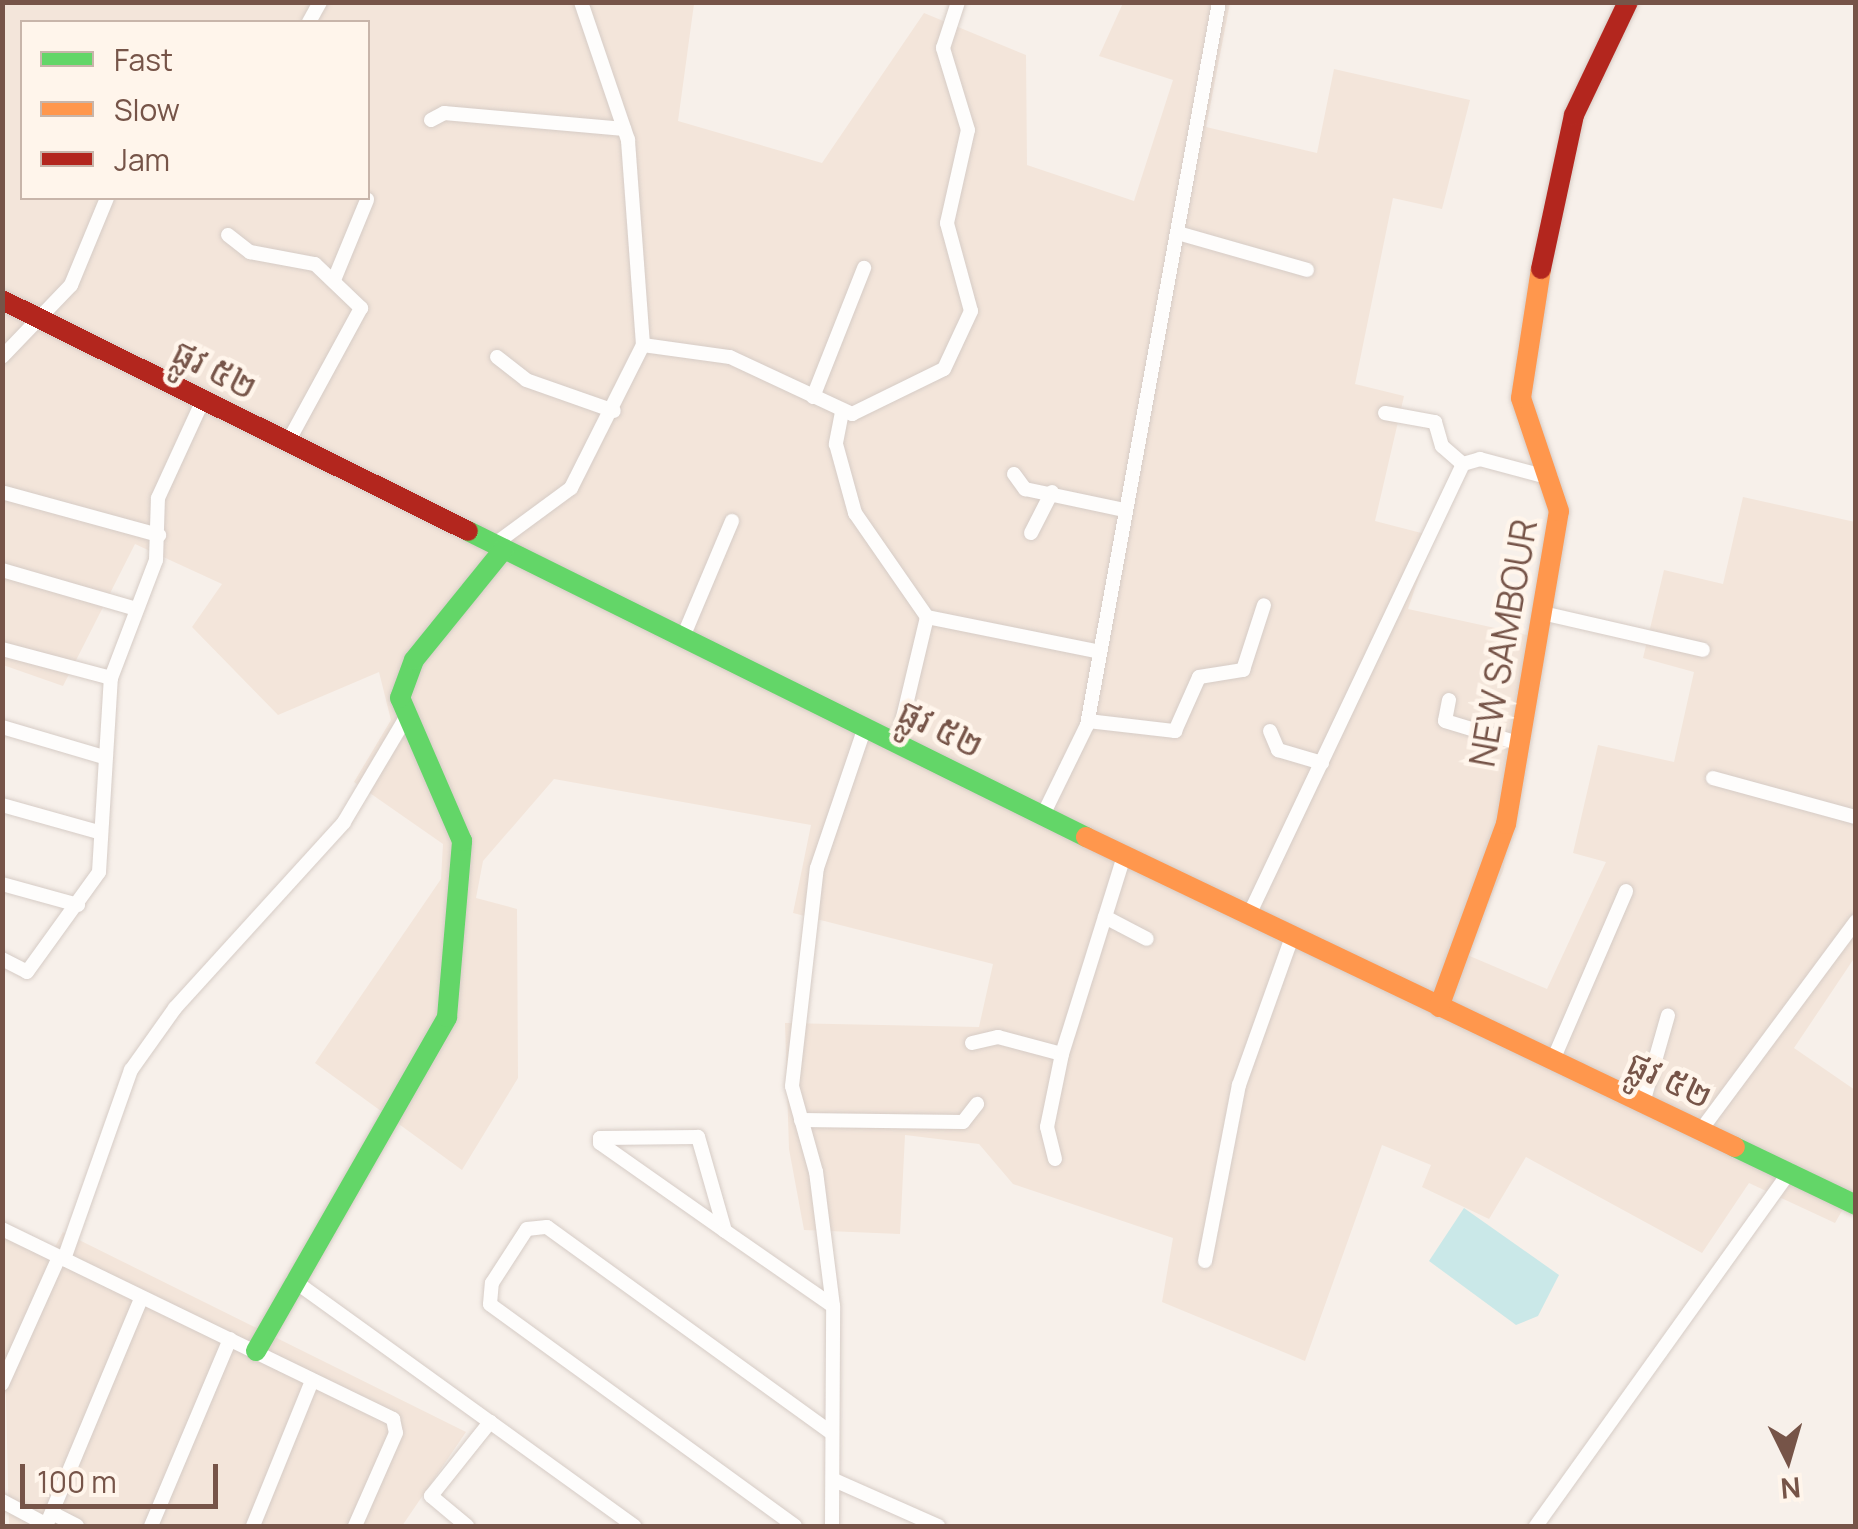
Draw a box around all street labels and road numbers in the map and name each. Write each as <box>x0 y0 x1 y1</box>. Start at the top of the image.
street label: ផ្លូវ ៥២ <box>166 330 264 408</box>
street label: NEW SAMBOUR <box>1461 516 1545 770</box>
street label: ផ្លូវ ៥២ <box>892 690 990 766</box>
street label: ផ្លូវ ៥២ <box>1621 1041 1719 1117</box>

